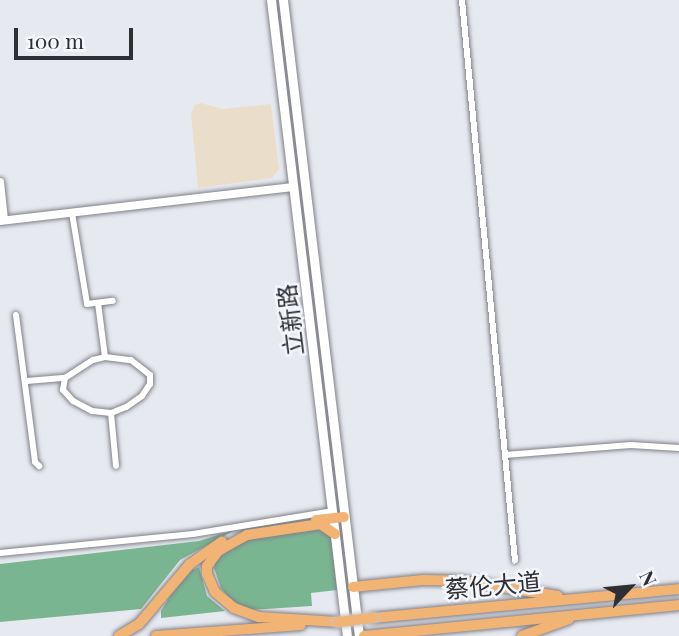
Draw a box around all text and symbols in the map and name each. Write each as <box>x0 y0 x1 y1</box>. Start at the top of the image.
scale bar <box>18 14 136 58</box>
text: 100 m <box>27 26 84 54</box>
street label: 立新路 <box>271 283 309 357</box>
north arrow <box>595 552 665 622</box>
street label: 蔡伦大道 <box>444 566 542 604</box>
text: N <box>634 566 664 590</box>

